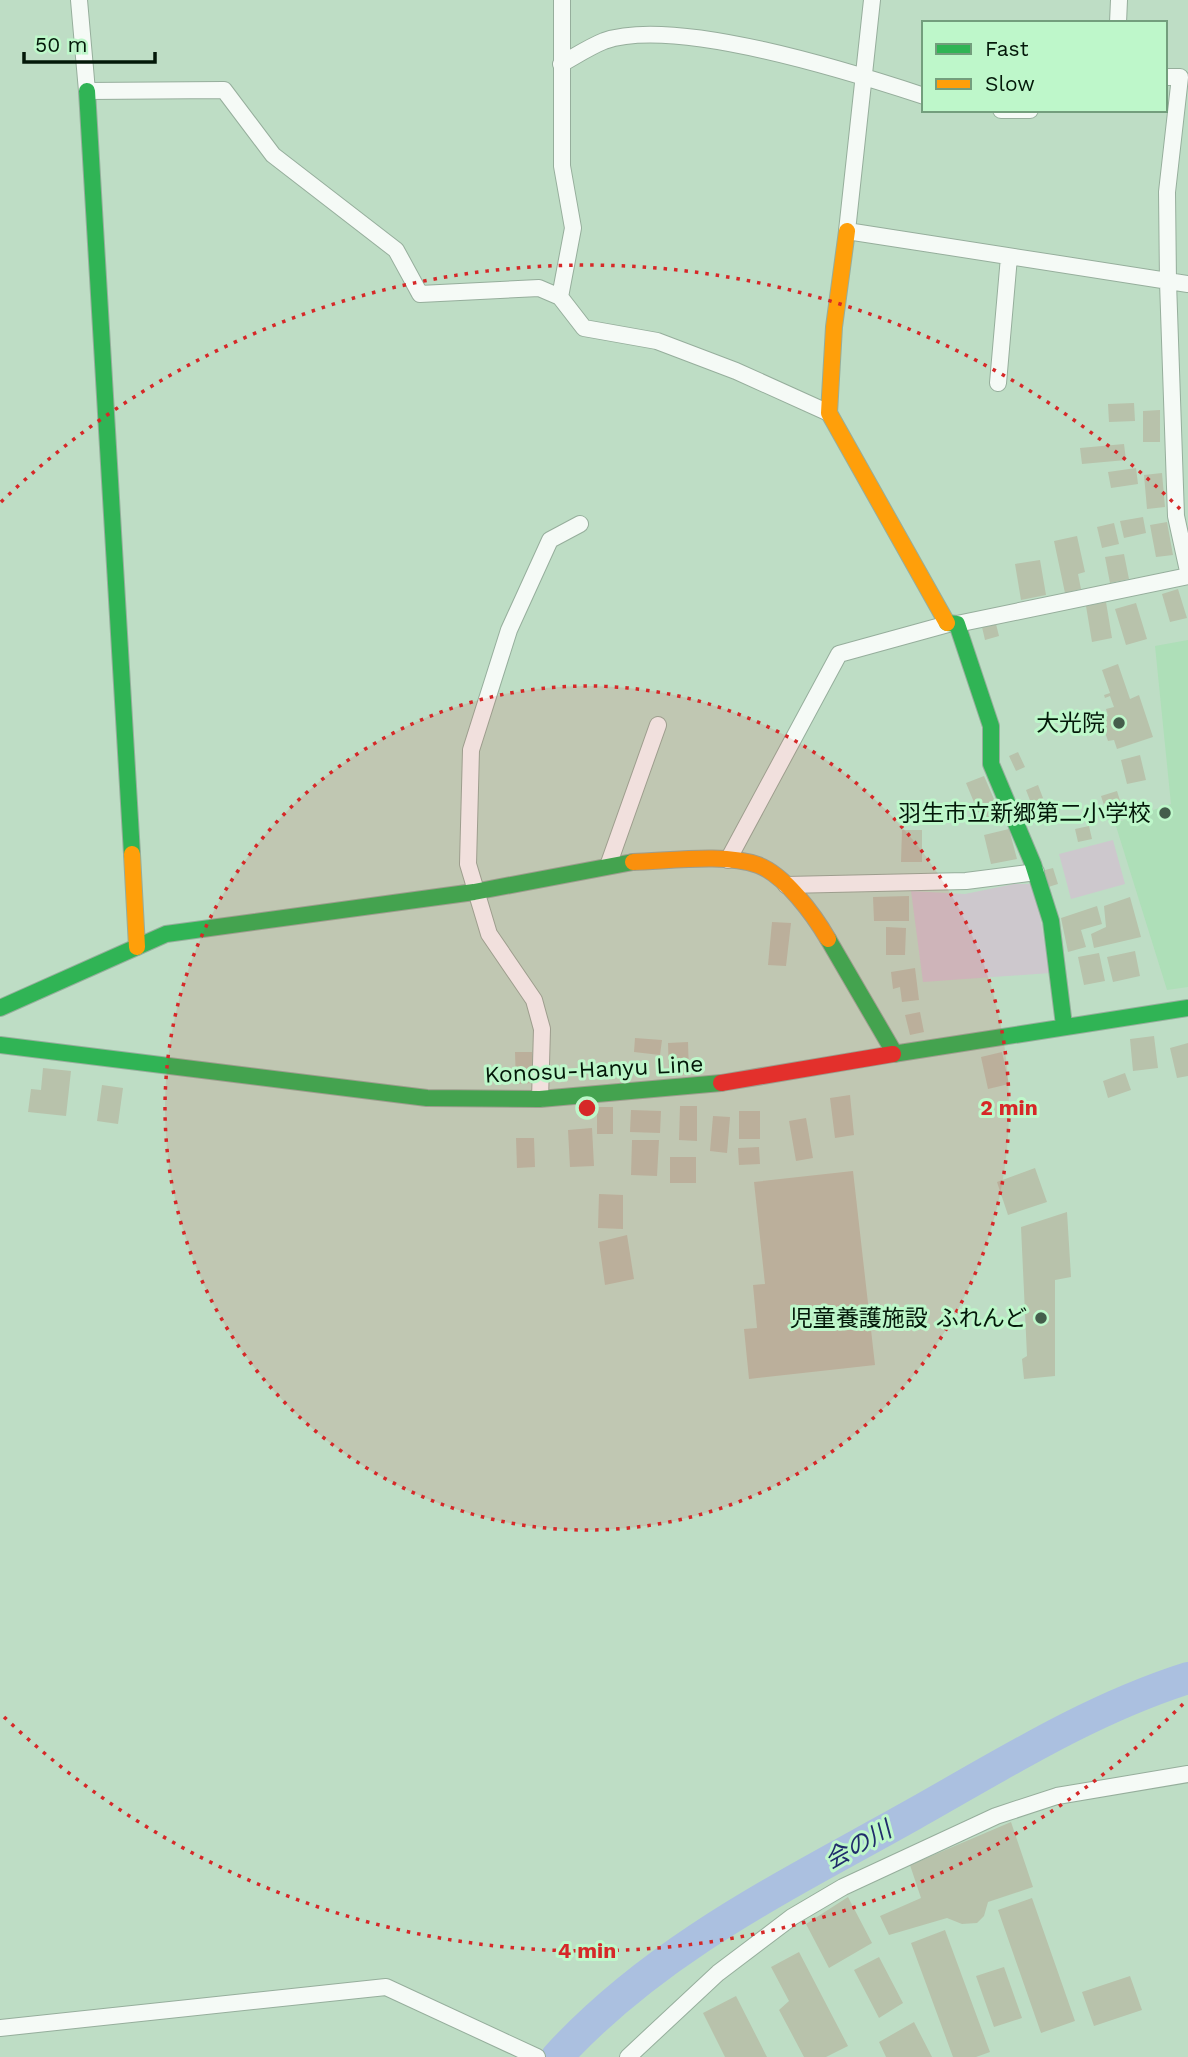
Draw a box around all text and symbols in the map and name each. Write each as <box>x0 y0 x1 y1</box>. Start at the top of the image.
scale bar <box>24 21 156 65</box>
legend <box>922 21 1167 112</box>
text: 50 m <box>35 32 87 57</box>
text: Fast <box>985 36 1029 61</box>
text: Slow <box>985 71 1035 96</box>
place label: 大光院 <box>1036 710 1105 737</box>
marker: 大光院 <box>1111 715 1127 731</box>
place label: 羽生市立新郷第二小学校 <box>898 800 1151 827</box>
marker: 羽生市立新郷第二小学校 <box>1157 805 1173 821</box>
street label: Konosu-Hanyu Line <box>484 1050 704 1089</box>
text: 2 min <box>980 1095 1038 1120</box>
centre of rings <box>575 1096 599 1120</box>
place label: 児童養護施設 ふれんど <box>790 1305 1027 1332</box>
marker: 児童養護施設 ふれんど <box>1033 1310 1049 1326</box>
water label: 会の川 <box>820 1814 899 1875</box>
text: 4 min <box>558 1938 616 1963</box>

